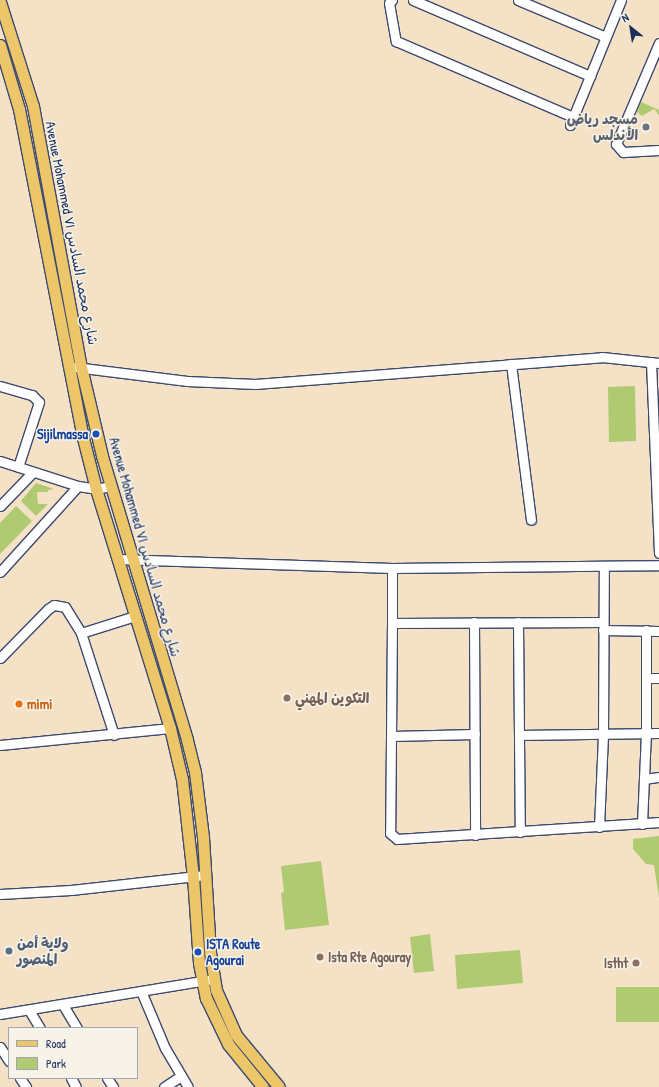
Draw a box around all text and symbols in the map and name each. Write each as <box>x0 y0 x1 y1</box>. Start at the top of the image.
north arrow <box>611 8 651 48</box>
text: N <box>619 10 631 25</box>
place label: مسجد رياض الأندلس <box>567 111 638 144</box>
street label: Avenue Mohammed VI شارع محمد السادس <box>42 120 102 346</box>
marker: مسجد رياض الأندلس <box>641 122 651 132</box>
place label: Sijilmassa <box>37 426 88 442</box>
marker: Sijilmassa <box>91 429 101 439</box>
street label: Avenue Mohammed VI شارع محمد السادس <box>106 435 184 659</box>
place label: التكوين المهني <box>295 690 369 706</box>
marker: التكوين المهني <box>282 693 292 703</box>
place label: mimi <box>27 696 52 712</box>
marker: mimi <box>14 699 24 709</box>
place label: ولاية أمن المنصور <box>17 935 69 968</box>
place label: ISTA Route Agourai <box>206 936 260 968</box>
marker: ولاية أمن المنصور <box>4 946 14 956</box>
marker: ISTA Route Agourai <box>193 947 203 957</box>
place label: Ista Rte Agouray <box>328 949 411 965</box>
marker: Ista Rte Agouray <box>315 952 325 962</box>
place label: Istht <box>604 955 628 971</box>
marker: Istht <box>631 958 641 968</box>
legend <box>8 1027 138 1079</box>
text: Road <box>46 1035 66 1052</box>
text: Park <box>46 1055 66 1072</box>

